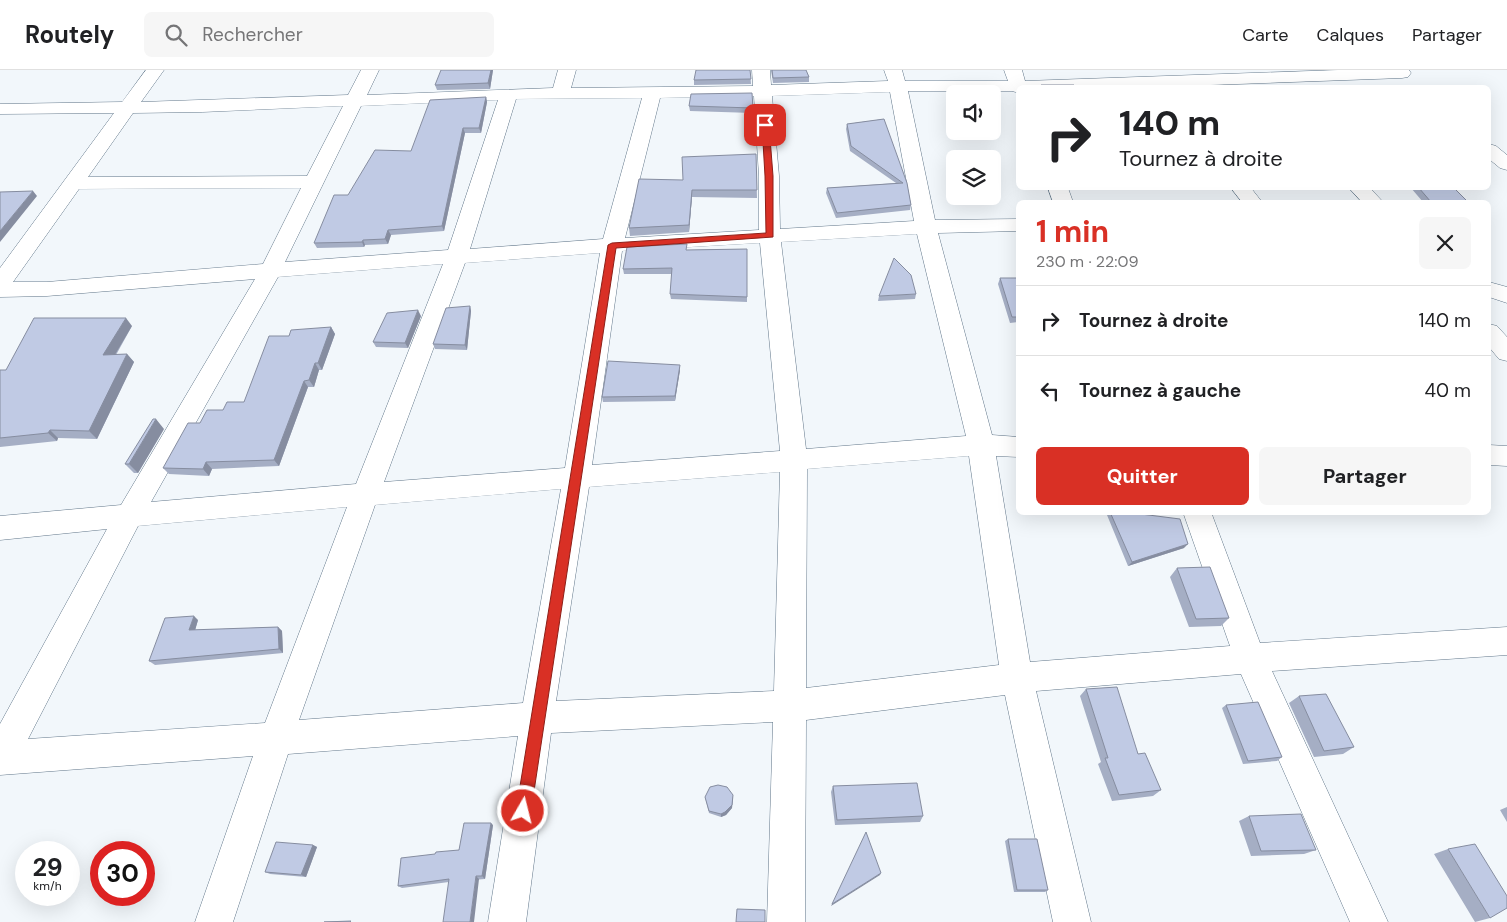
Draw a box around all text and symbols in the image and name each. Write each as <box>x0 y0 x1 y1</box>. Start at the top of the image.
search box <box>144 12 494 57</box>
text: Routely <box>25 19 114 50</box>
icon: search <box>162 21 190 49</box>
text: Rechercher <box>202 22 303 47</box>
text: Carte <box>1242 23 1289 47</box>
text: Calques <box>1317 23 1384 47</box>
text: Partager <box>1412 23 1482 47</box>
map controls <box>946 85 1001 205</box>
button: sound <box>946 85 1001 140</box>
text: 140 m <box>1119 100 1220 146</box>
pin <box>744 104 786 146</box>
icon: right <box>1036 105 1101 170</box>
icon: arrive <box>751 111 779 139</box>
text: Tournez à droite <box>1119 144 1283 173</box>
button: layers <box>946 150 1001 205</box>
text: 1 min <box>1036 212 1109 251</box>
button: close <box>1419 217 1471 269</box>
text: 230 m · 22:09 <box>1036 251 1138 272</box>
icon: right <box>1036 307 1064 335</box>
text: Tournez à droite <box>1079 308 1229 333</box>
text: 140 m <box>1419 308 1471 333</box>
icon: left <box>1036 377 1064 405</box>
text: Tournez à gauche <box>1079 378 1241 403</box>
text: 40 m <box>1424 378 1471 403</box>
button: Quitter <box>1036 447 1249 505</box>
button: Partager <box>1259 447 1471 505</box>
position arrow <box>496 784 548 836</box>
speed limit sign: 30 <box>90 841 155 906</box>
text: 29 <box>32 851 63 884</box>
text: km/h <box>33 878 62 894</box>

